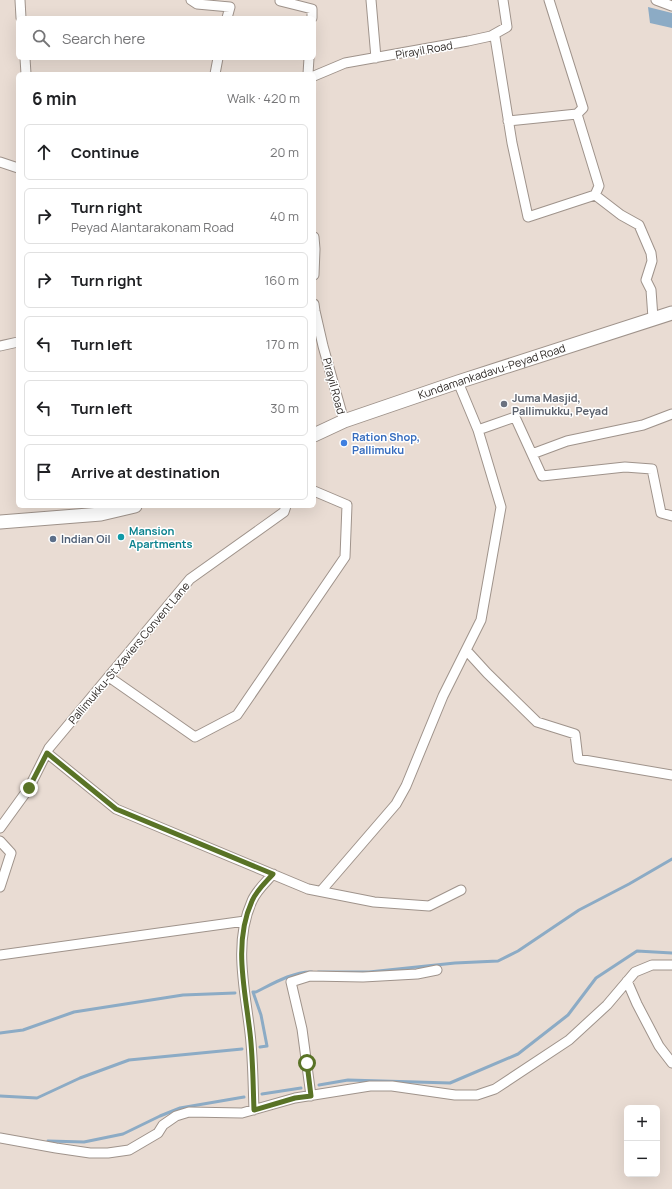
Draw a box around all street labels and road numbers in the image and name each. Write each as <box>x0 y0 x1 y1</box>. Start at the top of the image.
street label: Pirayil Road <box>394 37 454 62</box>
street label: Kundamankadavu-Peyad Road <box>416 340 567 402</box>
street label: Pirayil Road <box>320 356 349 416</box>
street label: Pallimukku-St.Xaviers Convent Lane <box>65 578 193 727</box>

